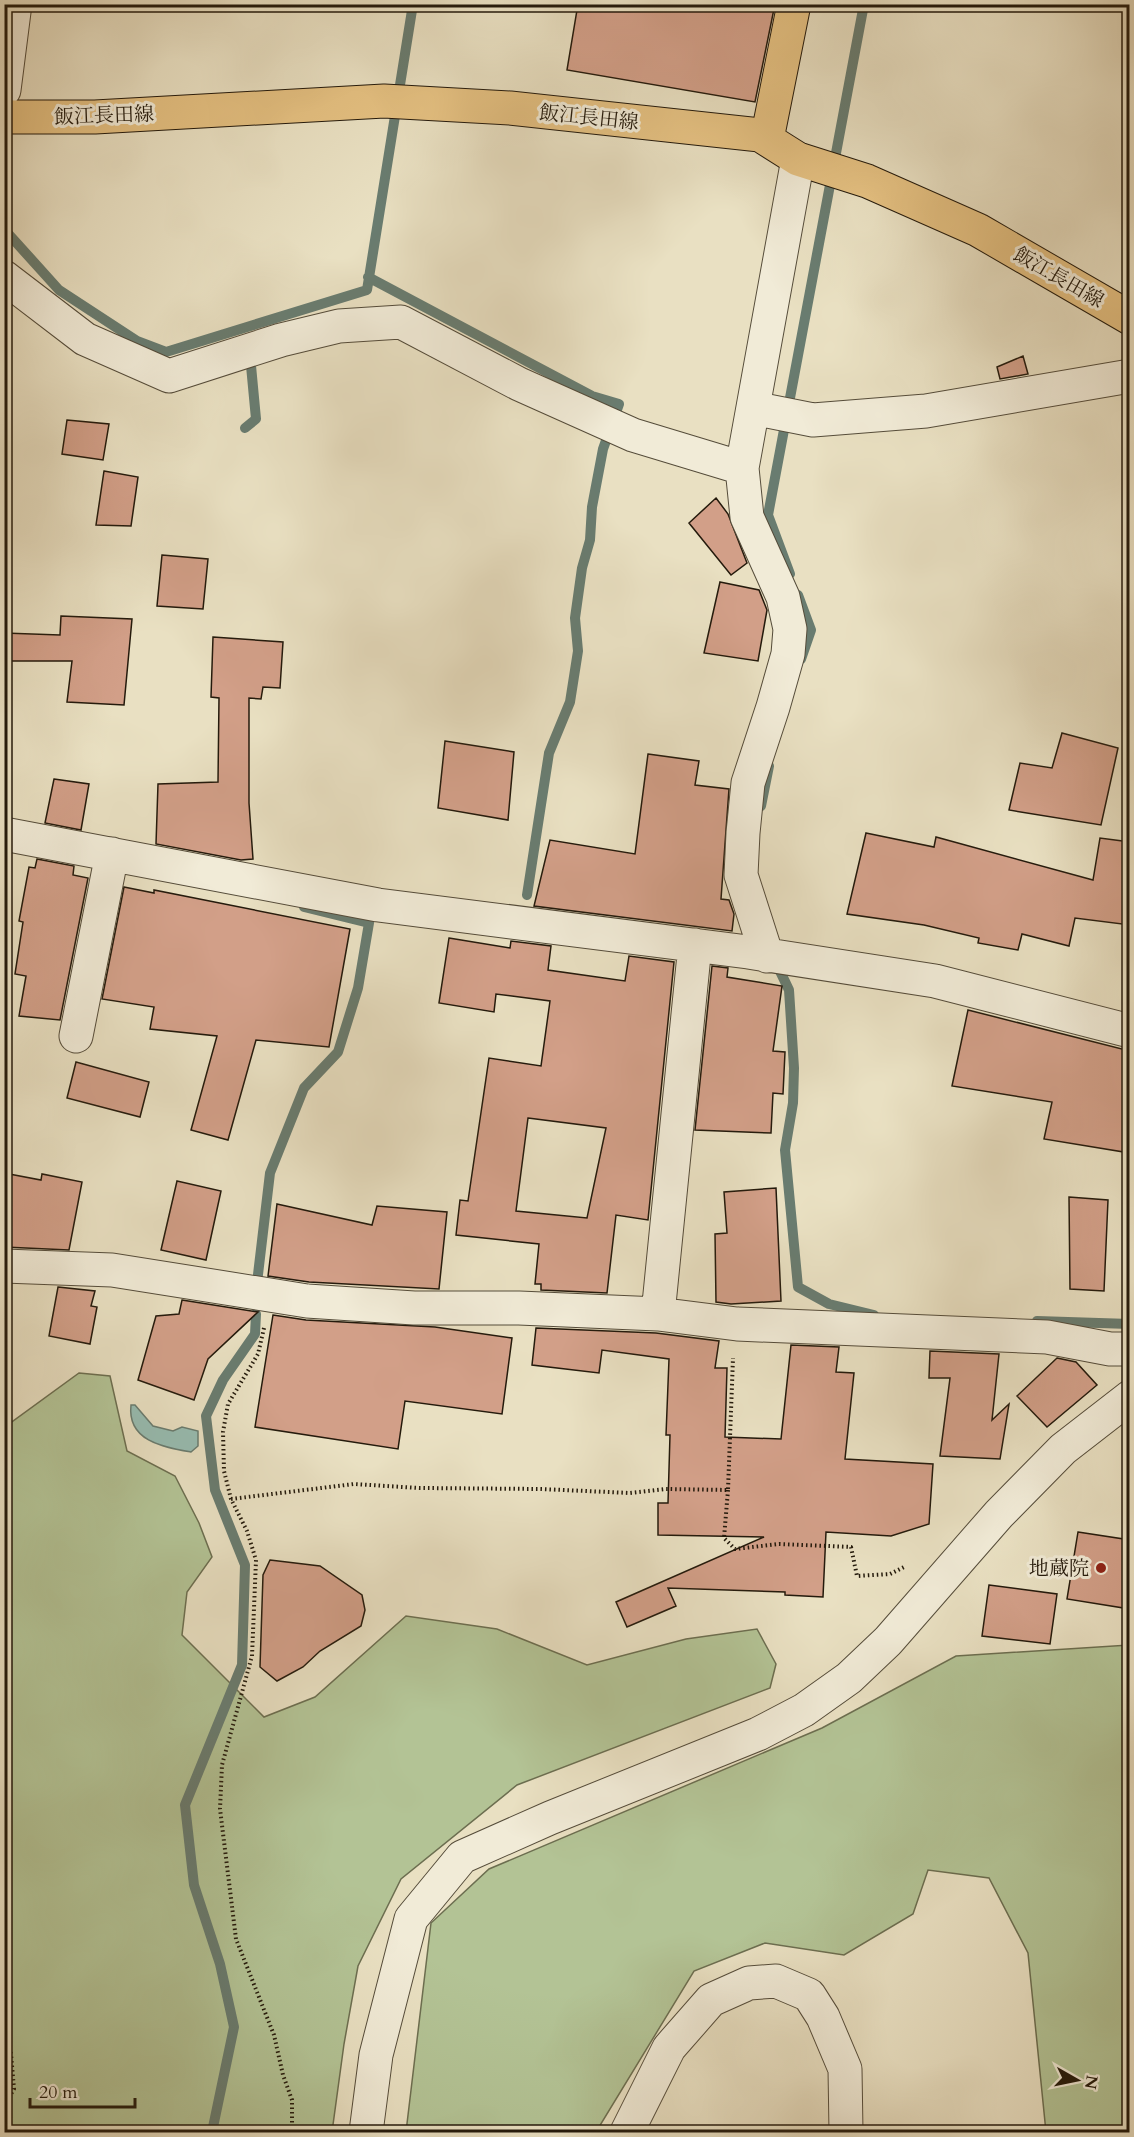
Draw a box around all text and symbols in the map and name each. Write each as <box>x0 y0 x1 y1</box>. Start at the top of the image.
street label: 飯江長田線 <box>538 99 640 136</box>
street label: 飯江長田線 <box>54 100 154 131</box>
street label: 飯江長田線 <box>1009 241 1109 314</box>
place label: 地蔵院 <box>1029 1555 1089 1582</box>
marker: 地蔵院 <box>1094 1561 1108 1575</box>
north arrow <box>1047 2050 1107 2110</box>
scale bar <box>30 2071 135 2109</box>
text: N <box>1079 2074 1103 2091</box>
text: 20 m <box>39 2080 78 2105</box>

